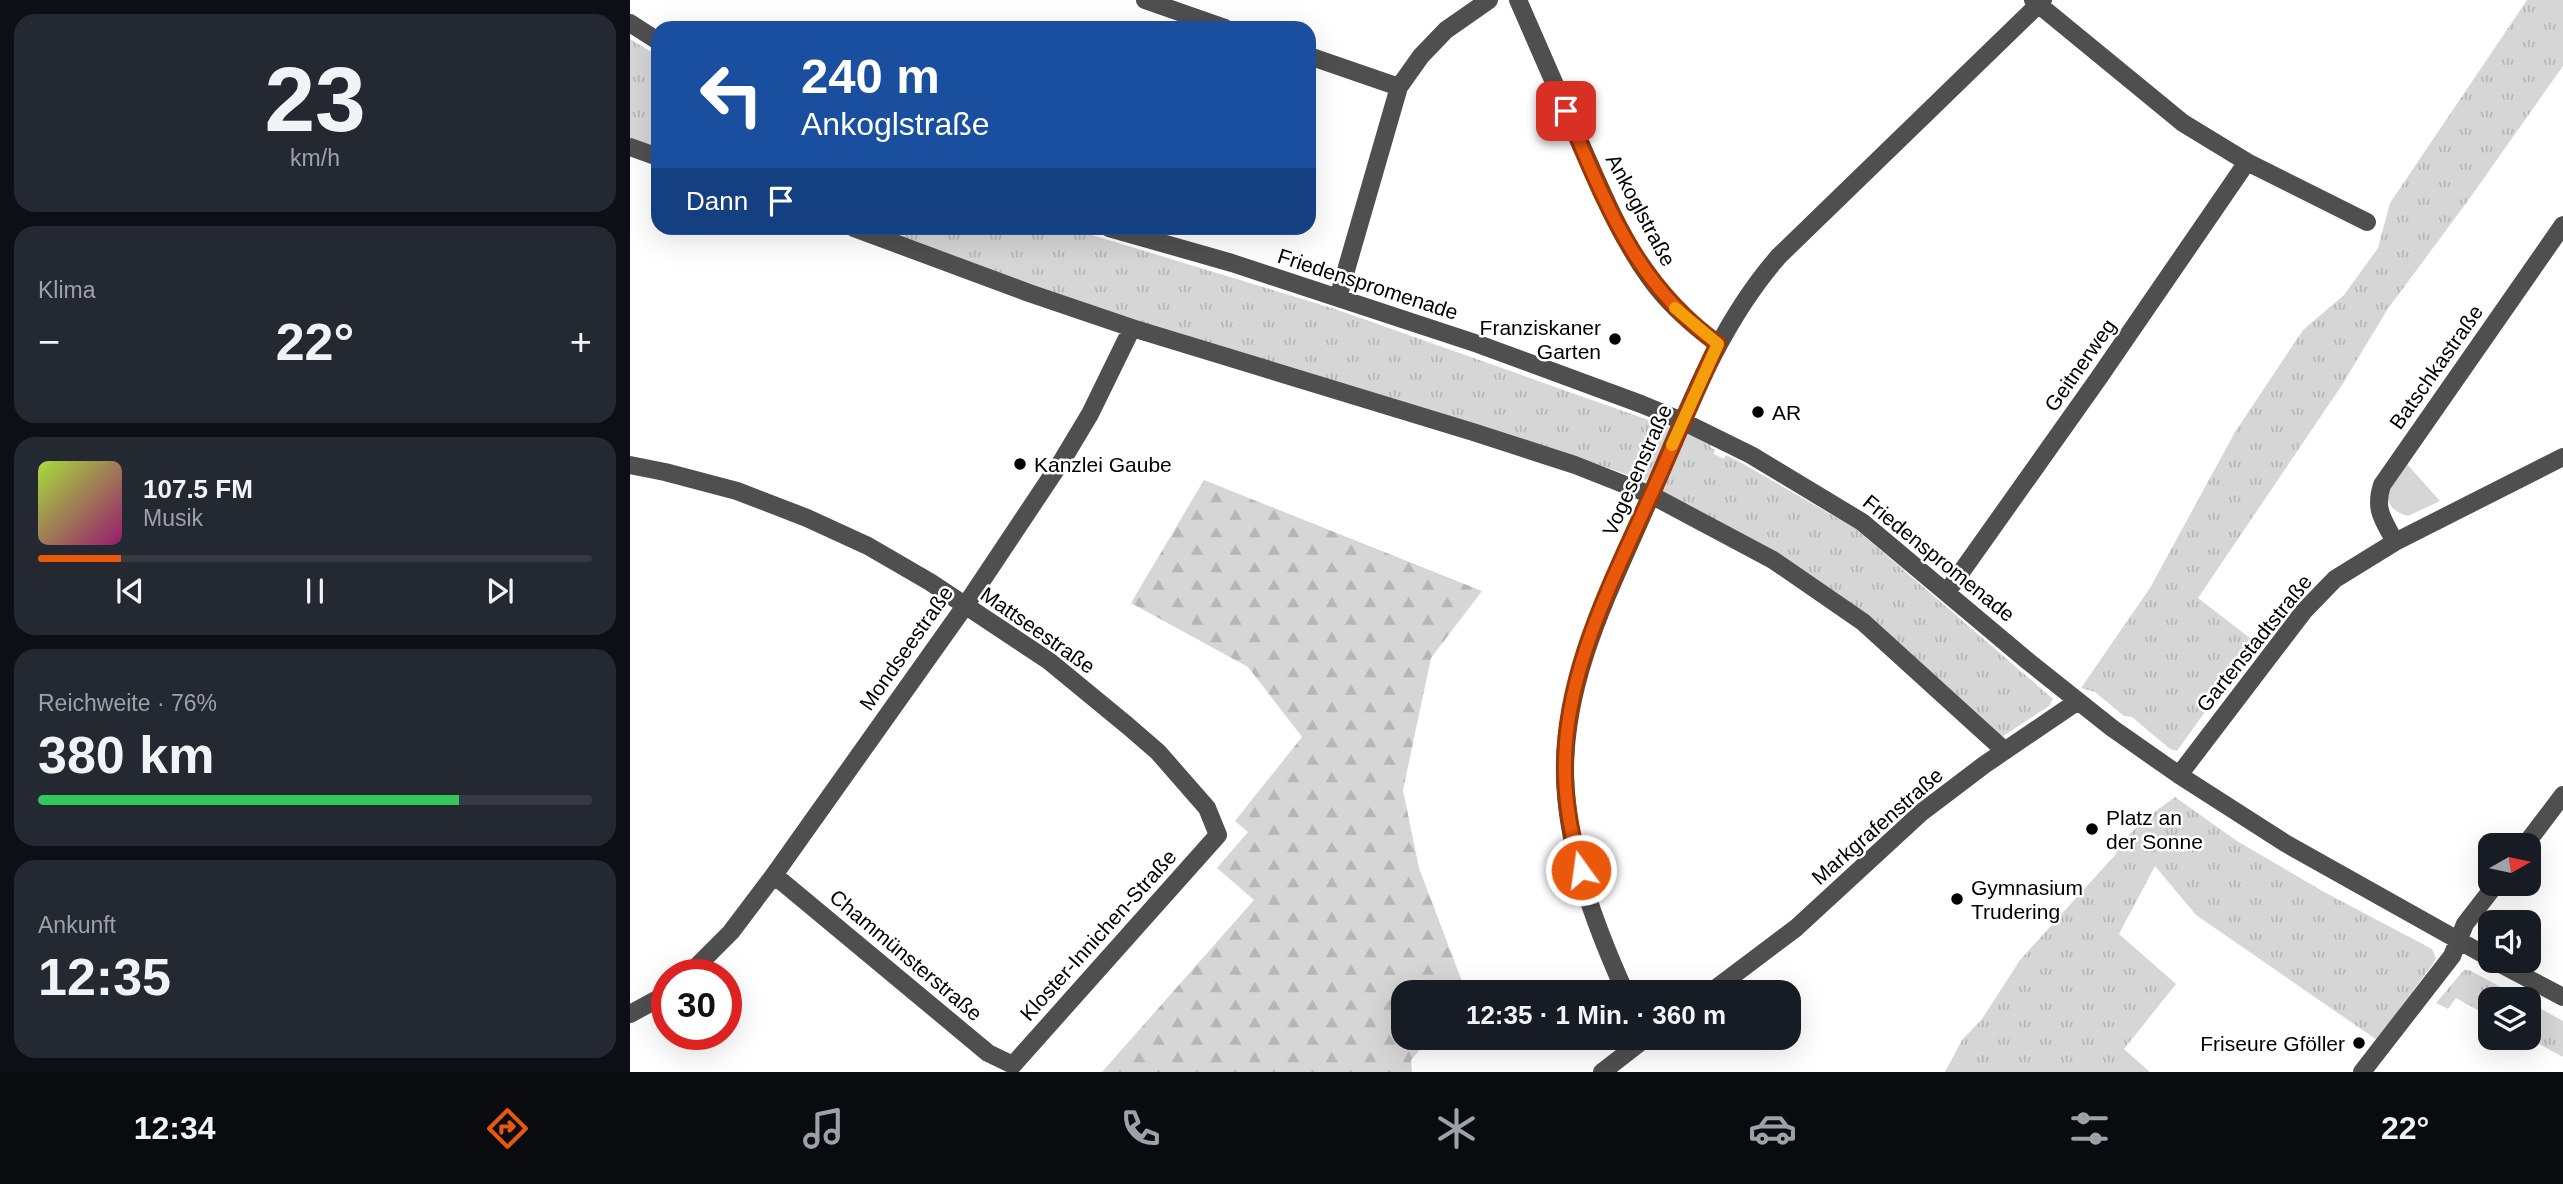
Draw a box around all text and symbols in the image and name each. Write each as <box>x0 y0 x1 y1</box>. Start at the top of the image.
text: 23 <box>264 49 366 150</box>
icon: left <box>686 49 777 140</box>
text: 240 m <box>801 49 940 103</box>
pin <box>1536 81 1596 141</box>
icon: arrive <box>1547 92 1585 130</box>
text: Ankoglstraße <box>801 106 990 142</box>
text: km/h <box>290 145 340 171</box>
street label: Ankoglstraße <box>1602 150 1680 270</box>
icon: arrive <box>762 182 800 220</box>
text: Dann <box>686 186 748 216</box>
street label: Friedenspromenade <box>1275 244 1461 324</box>
text: Klima <box>38 277 96 303</box>
street label: Batschkastraße <box>2385 301 2487 433</box>
text: 22° <box>276 313 354 371</box>
street label: Geitnerweg <box>2040 314 2120 416</box>
place label: Franziskaner Garten <box>1480 316 1601 363</box>
text: − <box>38 321 60 363</box>
text: + <box>570 321 592 363</box>
marker: Franziskaner Garten <box>1607 331 1623 347</box>
street label: Vogesenstraße <box>1598 401 1676 539</box>
place label: AR <box>1772 401 1801 424</box>
marker: AR <box>1750 404 1766 420</box>
place label: Kanzlei Gaube <box>1034 453 1172 476</box>
marker: Kanzlei Gaube <box>1012 456 1028 472</box>
text: 107.5 FM <box>143 474 253 504</box>
street label: Friedenspromenade <box>1859 490 2019 626</box>
text: Musik <box>143 505 203 531</box>
street label: Gartenstadtstraße <box>2192 570 2316 716</box>
icon: previous <box>111 572 149 610</box>
icon: pause <box>296 572 334 610</box>
icon: next <box>481 572 519 610</box>
street label: Mondseestraße <box>855 582 957 714</box>
street label: Mattseestraße <box>976 582 1100 678</box>
text: Reichweite · 76% <box>38 690 217 716</box>
text: 380 km <box>38 726 214 784</box>
street label: Markgrafenstraße <box>1807 763 1947 889</box>
place label: Platz an der Sonne <box>2106 806 2203 853</box>
marker: Platz an der Sonne <box>2084 821 2100 837</box>
position arrow <box>1544 833 1618 907</box>
north arrow <box>2478 833 2541 896</box>
map controls <box>2478 833 2541 1050</box>
street label: Kloster-Innichen-Straße <box>1015 845 1181 1025</box>
place label: Gymnasium Trudering <box>1971 876 2083 923</box>
street label: Chammünsterstraße <box>825 885 987 1025</box>
marker: Gymnasium Trudering <box>1949 891 1965 907</box>
button: sound <box>2478 910 2541 973</box>
text: Ankunft <box>38 912 116 938</box>
text: 12:35 <box>38 948 171 1006</box>
speed limit sign: 30 <box>651 959 742 1050</box>
button: layers <box>2478 987 2541 1050</box>
text: 12:35 · 1 Min. · 360 m <box>1466 1000 1726 1030</box>
place label: Friseure Gföller <box>2200 1032 2345 1055</box>
marker: Friseure Gföller <box>2351 1035 2367 1051</box>
icon: directions <box>483 1104 532 1153</box>
icon: music <box>799 1104 848 1153</box>
icon: phone <box>1116 1104 1165 1153</box>
icon: climate <box>1432 1104 1481 1153</box>
icon: car <box>1748 1104 1797 1153</box>
icon: filters <box>2065 1104 2114 1153</box>
text: 12:34 <box>134 1110 216 1146</box>
text: 22° <box>2381 1110 2429 1146</box>

